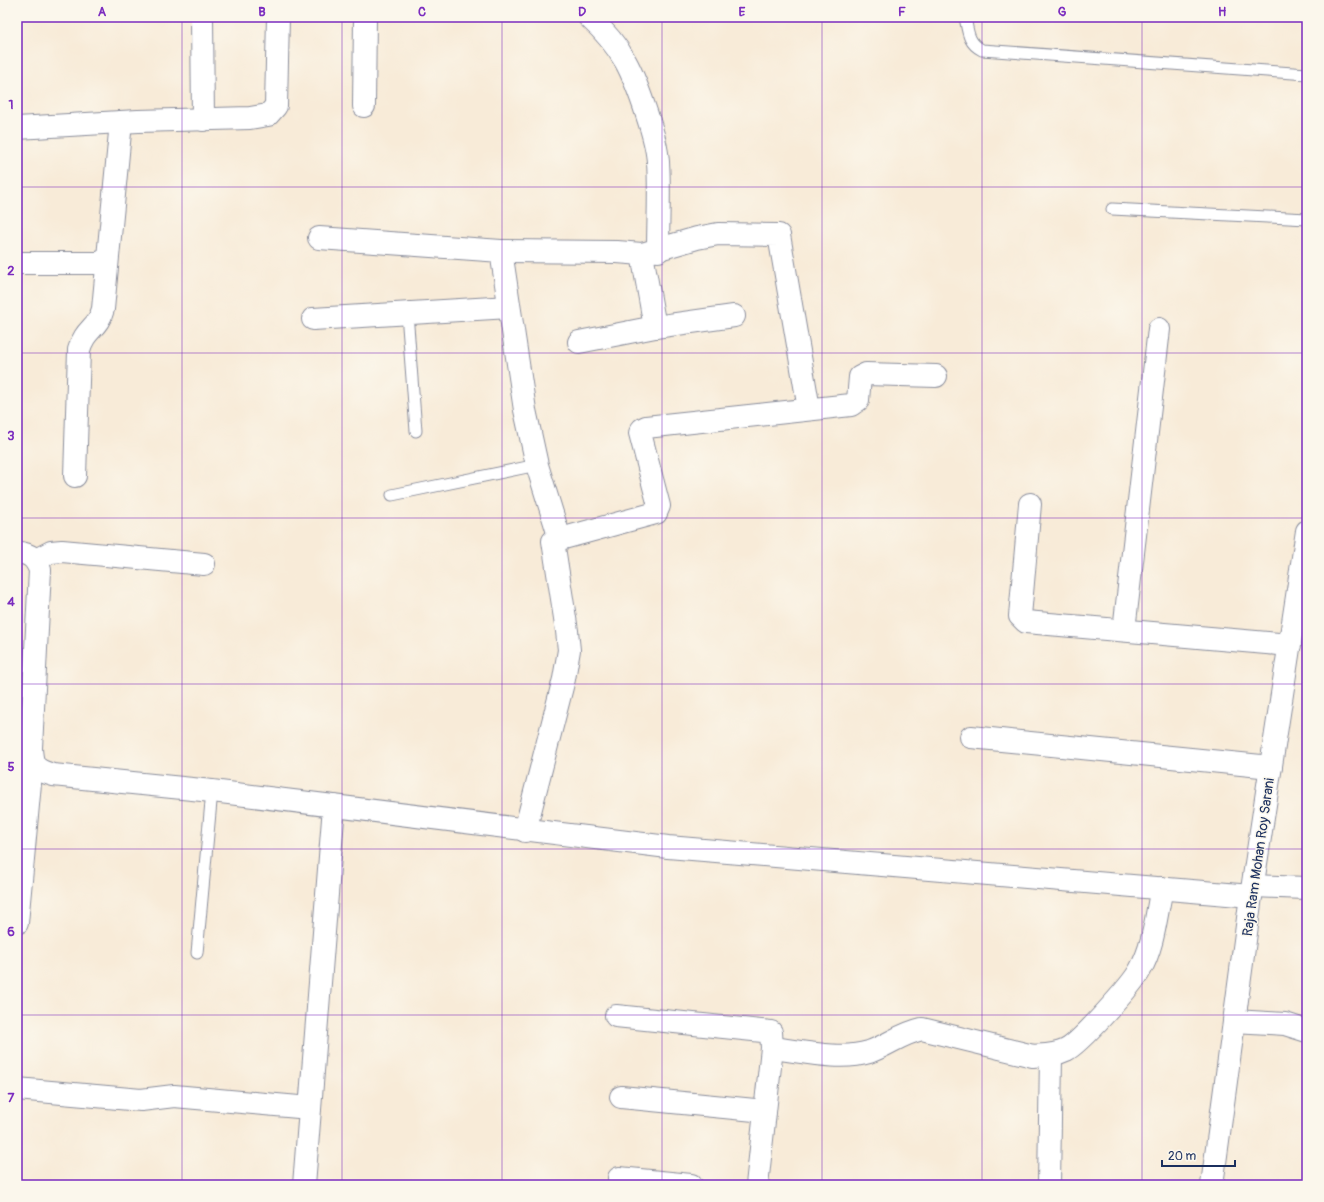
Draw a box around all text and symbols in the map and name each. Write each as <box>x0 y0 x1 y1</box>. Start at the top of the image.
text: A <box>98 4 107 20</box>
text: B <box>258 4 266 20</box>
text: C <box>418 4 426 20</box>
text: D <box>578 4 586 20</box>
text: E <box>739 4 746 20</box>
text: F <box>898 4 906 20</box>
text: G <box>1058 4 1067 20</box>
text: H <box>1218 4 1226 20</box>
text: 1 <box>8 97 14 113</box>
text: 2 <box>7 263 15 279</box>
text: 3 <box>7 428 15 444</box>
text: 4 <box>7 594 15 610</box>
text: 5 <box>7 759 15 775</box>
street label: Raja Ram Mohan Roy Sarani <box>1239 776 1278 937</box>
text: 6 <box>7 924 15 940</box>
text: 7 <box>8 1090 15 1106</box>
scale bar <box>1162 1142 1235 1168</box>
text: 20 m <box>1168 1149 1197 1164</box>

